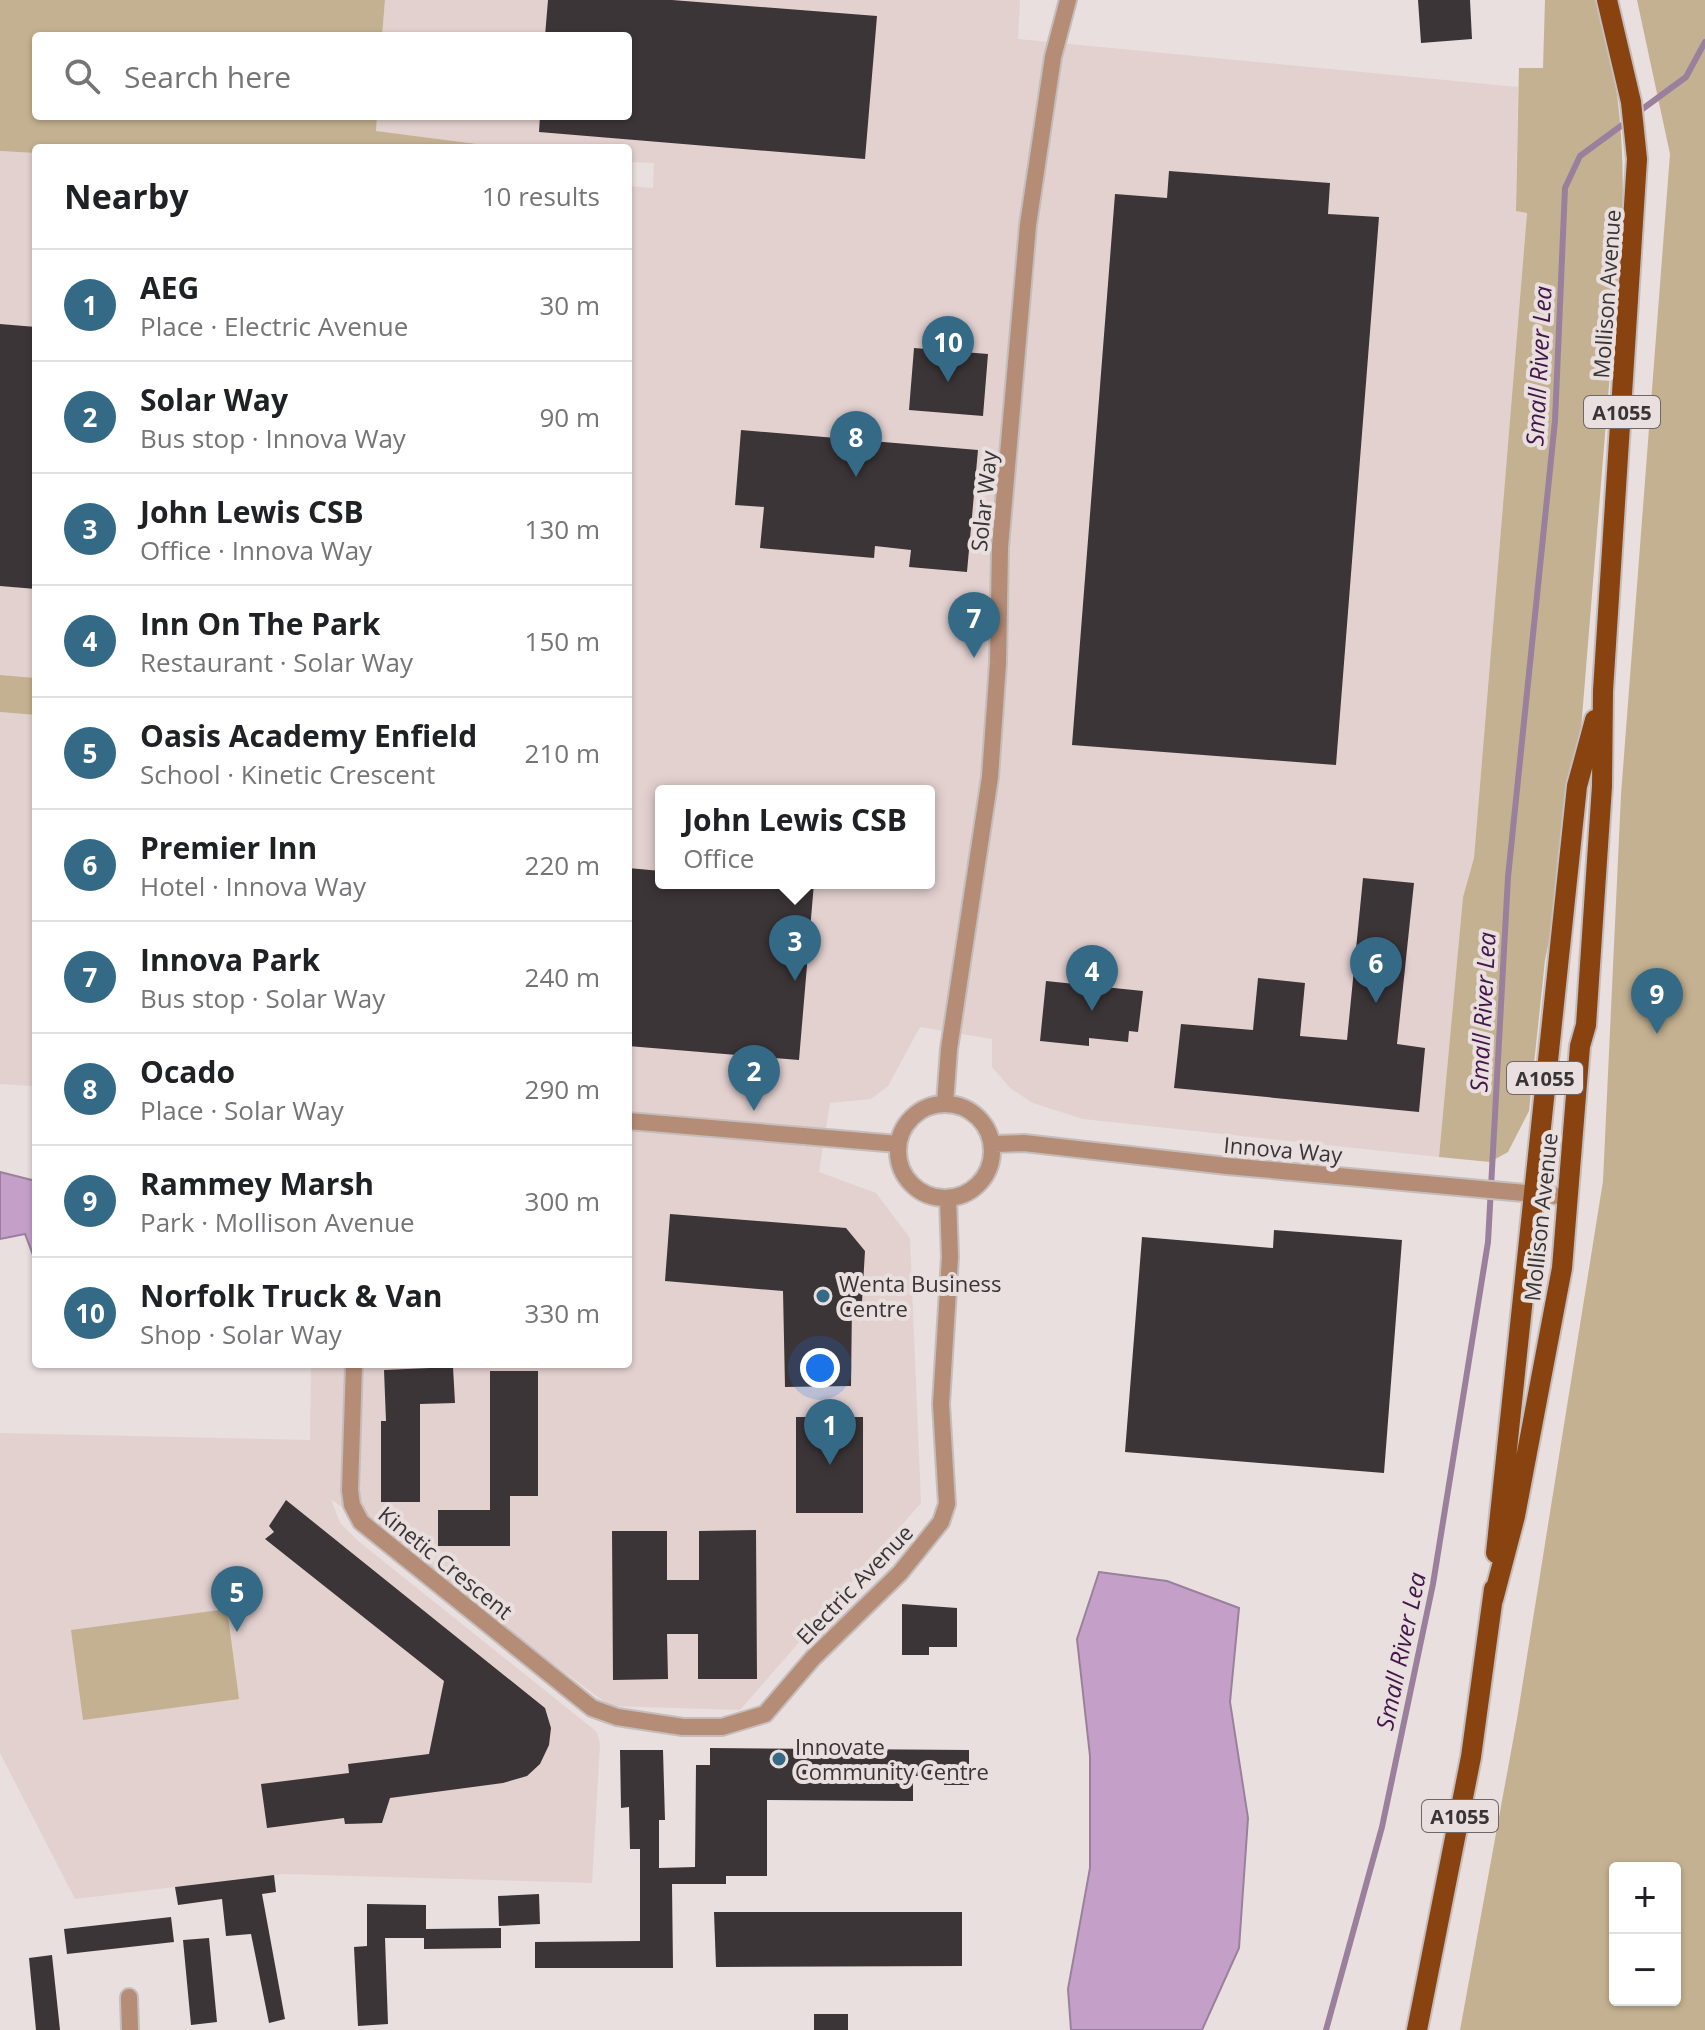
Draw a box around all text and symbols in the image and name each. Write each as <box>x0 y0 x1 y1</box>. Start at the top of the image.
search box <box>32 32 632 120</box>
icon: search <box>60 54 104 98</box>
text: Search here <box>124 56 291 97</box>
text: Nearby <box>64 173 189 219</box>
text: 10 results <box>482 178 600 214</box>
street label: Mollison Avenue <box>1585 209 1627 379</box>
text: AEG <box>140 267 199 308</box>
water label: Small River Lea <box>1517 285 1559 447</box>
text: 1 <box>83 287 97 323</box>
text: 30 m <box>539 287 600 323</box>
text: Place · Electric Avenue <box>140 308 408 344</box>
pin: 10 <box>922 316 974 382</box>
text: Solar Way <box>140 379 288 420</box>
road number: A1055 <box>1584 396 1660 428</box>
text: 2 <box>83 399 97 435</box>
text: 90 m <box>539 399 600 435</box>
pin: 8 <box>830 411 882 477</box>
text: Bus stop · Innova Way <box>140 420 406 456</box>
street label: Solar Way <box>963 448 1003 553</box>
text: John Lewis CSB <box>140 491 364 532</box>
text: 3 <box>83 511 97 547</box>
text: 130 m <box>525 511 600 547</box>
text: Office · Innova Way <box>140 532 372 568</box>
pin: 7 <box>948 592 1000 658</box>
text: Inn On The Park <box>140 603 380 644</box>
text: 4 <box>83 623 97 659</box>
text: 150 m <box>525 623 600 659</box>
text: Restaurant · Solar Way <box>140 644 413 680</box>
text: Oasis Academy Enfield <box>140 715 477 756</box>
text: 5 <box>83 735 97 771</box>
text: 210 m <box>525 735 600 771</box>
text: School · Kinetic Crescent <box>140 756 435 792</box>
popup <box>655 785 935 889</box>
text: John Lewis CSB <box>683 799 907 840</box>
text: Premier Inn <box>140 827 317 868</box>
text: Office <box>683 840 754 876</box>
text: 6 <box>83 847 97 883</box>
text: 220 m <box>525 847 600 883</box>
text: Hotel · Innova Way <box>140 868 366 904</box>
pin: 3 <box>769 915 821 981</box>
water label: Small River Lea <box>1461 931 1503 1093</box>
pin: 6 <box>1350 937 1402 1003</box>
text: Innova Park <box>140 939 320 980</box>
pin: 4 <box>1066 945 1118 1011</box>
text: 7 <box>83 959 97 995</box>
text: 240 m <box>525 959 600 995</box>
pin: 9 <box>1631 968 1683 1034</box>
text: Bus stop · Solar Way <box>140 980 385 1016</box>
pin: 2 <box>728 1045 780 1111</box>
text: Ocado <box>140 1051 235 1092</box>
road number: A1055 <box>1507 1062 1583 1094</box>
text: 8 <box>83 1071 97 1107</box>
text: 290 m <box>525 1071 600 1107</box>
text: Place · Solar Way <box>140 1092 344 1128</box>
street label: Innova Way <box>1222 1129 1344 1169</box>
street label: Mollison Avenue <box>1516 1131 1564 1303</box>
text: Rammey Marsh <box>140 1163 374 1204</box>
text: 9 <box>83 1183 97 1219</box>
text: 300 m <box>525 1183 600 1219</box>
text: Park · Mollison Avenue <box>140 1204 415 1240</box>
place label: Wenta Business Centre <box>839 1268 1002 1323</box>
text: Norfolk Truck & Van <box>140 1275 443 1316</box>
marker: Wenta Business Centre <box>814 1287 832 1305</box>
text: 10 <box>75 1295 105 1331</box>
text: 330 m <box>525 1295 600 1331</box>
text: Shop · Solar Way <box>140 1316 342 1352</box>
your location <box>800 1348 840 1388</box>
pin: 1 <box>804 1399 856 1465</box>
street label: Kinetic Crescent <box>373 1499 519 1625</box>
street label: Electric Avenue <box>789 1518 919 1650</box>
pin: 5 <box>211 1566 263 1632</box>
water label: Small River Lea <box>1367 1569 1433 1733</box>
place label: Innovate Community Centre <box>795 1731 989 1786</box>
marker: Innovate Community Centre <box>770 1750 788 1768</box>
road number: A1055 <box>1422 1800 1498 1832</box>
map controls <box>1609 1862 1681 2006</box>
button: + <box>1609 1862 1681 1934</box>
button: − <box>1609 1934 1681 2006</box>

